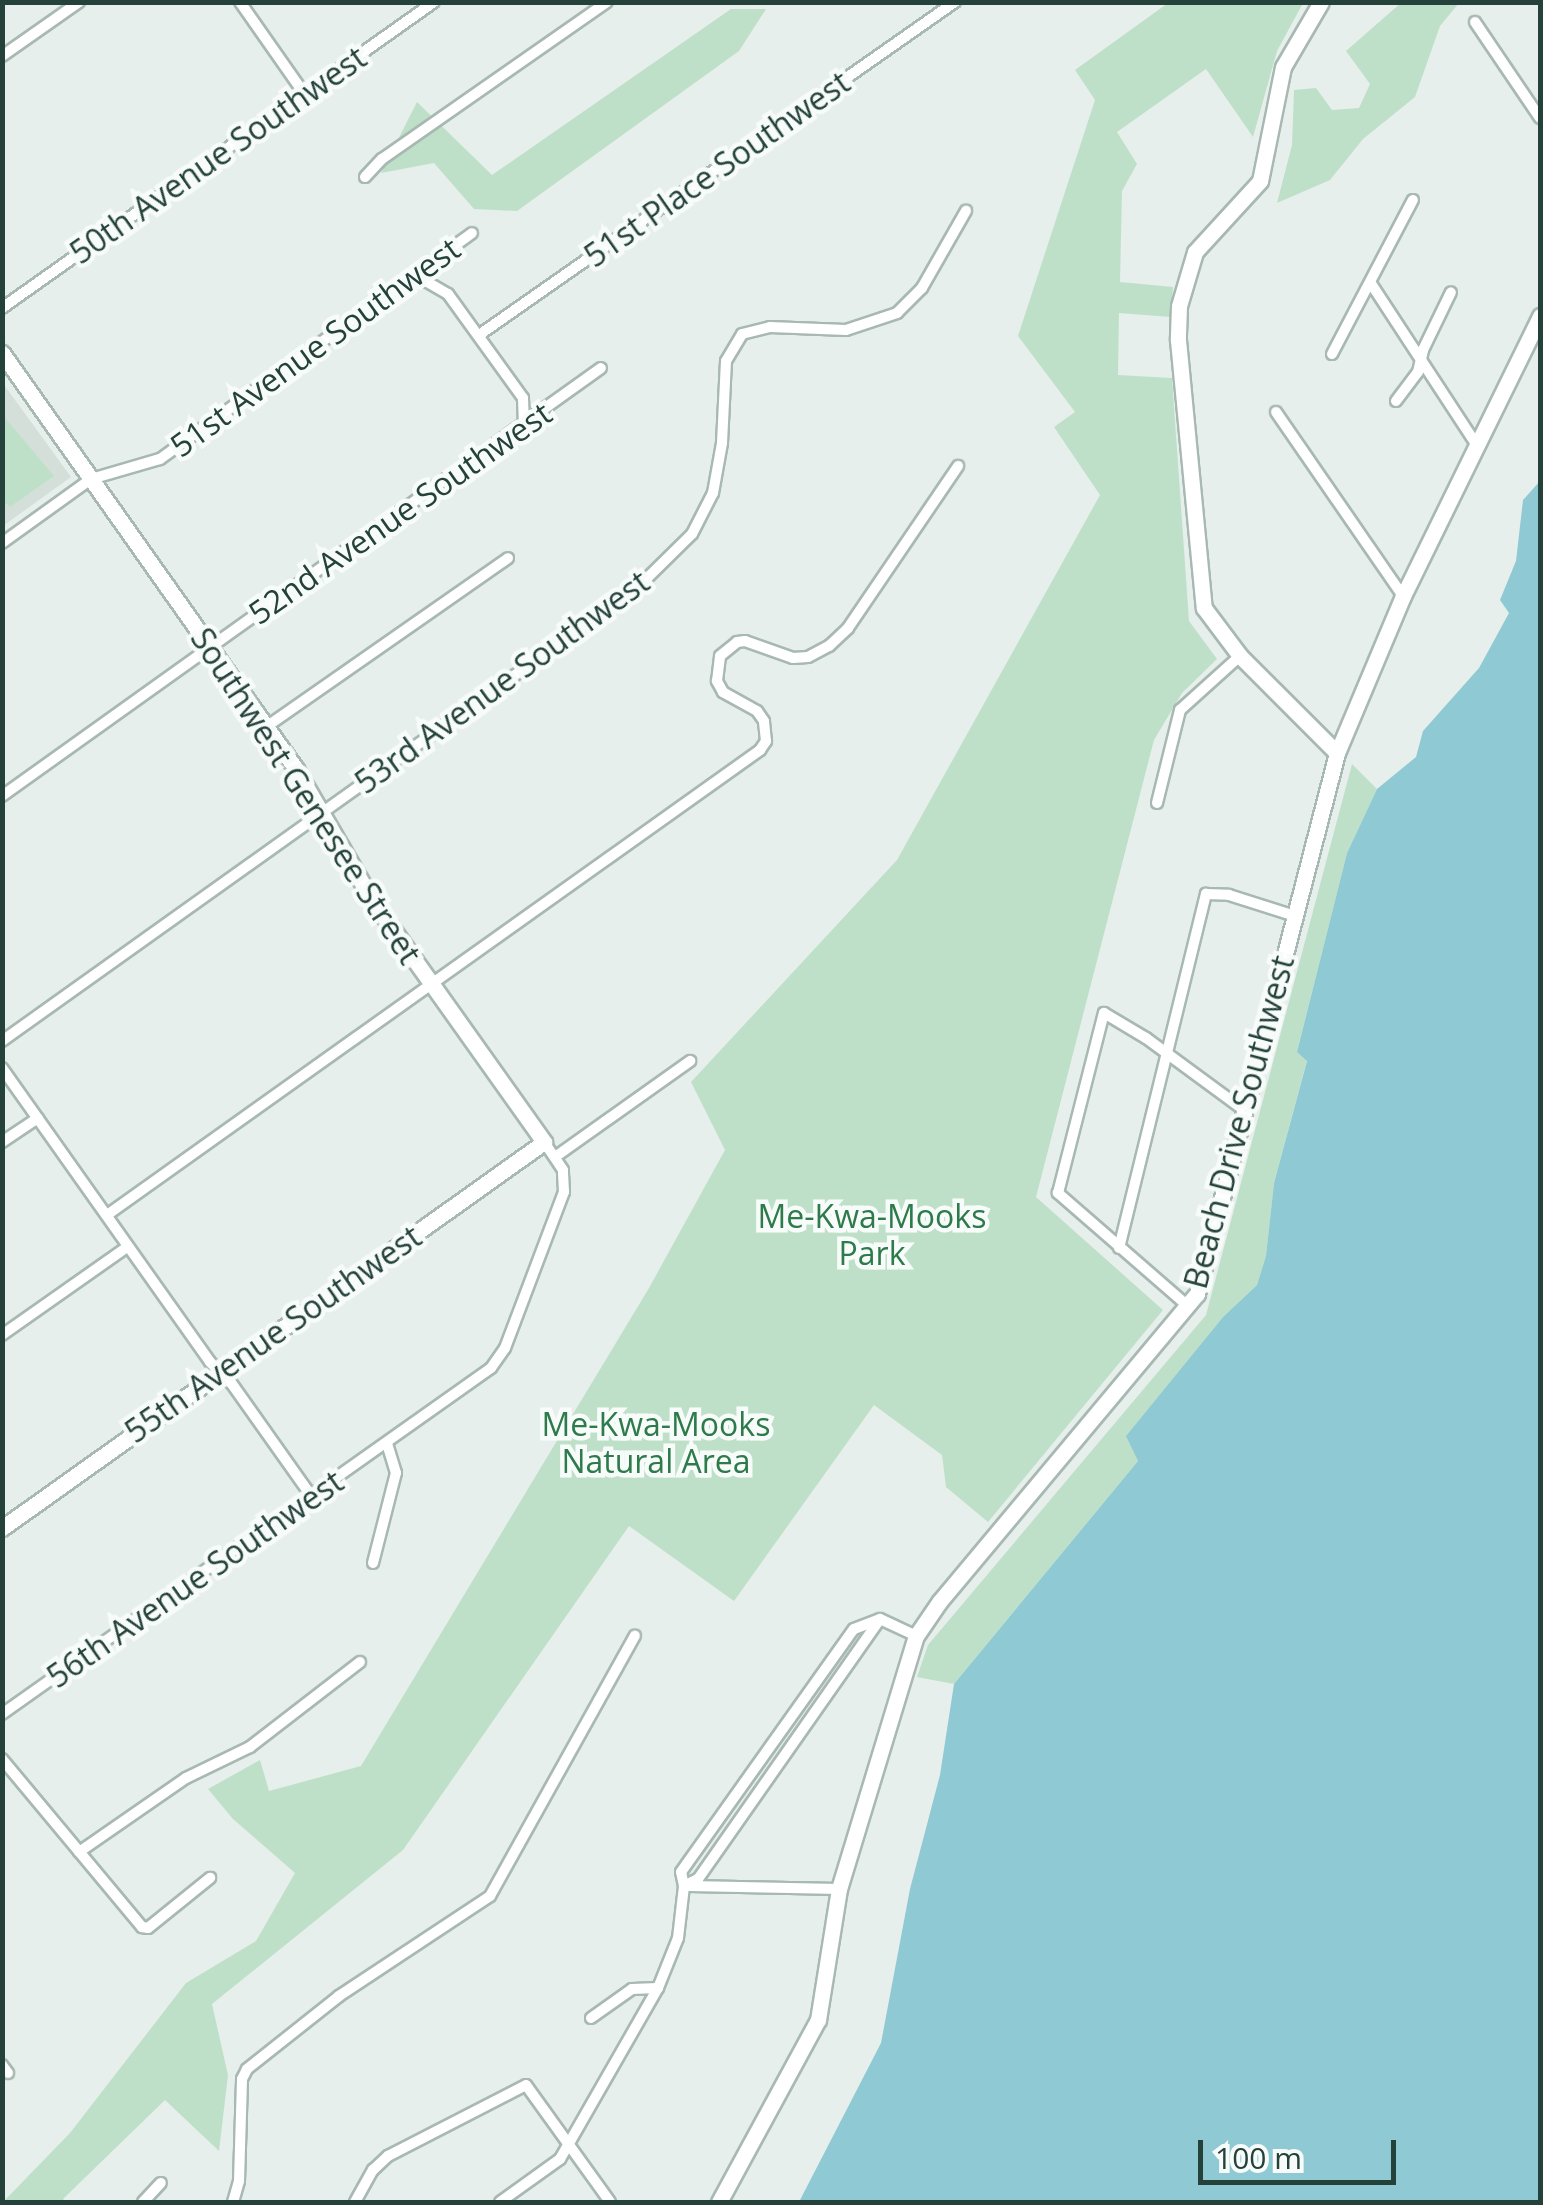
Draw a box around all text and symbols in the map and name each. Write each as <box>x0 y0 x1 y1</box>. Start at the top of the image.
street label: 50th Avenue Southwest <box>63 38 373 272</box>
street label: 51st Place Southwest <box>577 63 857 275</box>
street label: 51st Avenue Southwest <box>163 229 467 465</box>
street label: 52nd Avenue Southwest <box>241 394 559 632</box>
street label: 53rd Avenue Southwest <box>347 562 657 802</box>
street label: Southwest Genesee Street <box>183 621 429 971</box>
street label: Beach Drive Southwest <box>1176 951 1302 1293</box>
park label: Me-Kwa-Mooks Park <box>758 1198 986 1273</box>
street label: 55th Avenue Southwest <box>118 1217 428 1451</box>
park label: Me-Kwa-Mooks Natural Area <box>542 1406 770 1481</box>
street label: 56th Avenue Southwest <box>40 1462 350 1696</box>
scale bar <box>1203 2120 1400 2182</box>
text: 100 m <box>1215 2137 1302 2178</box>

